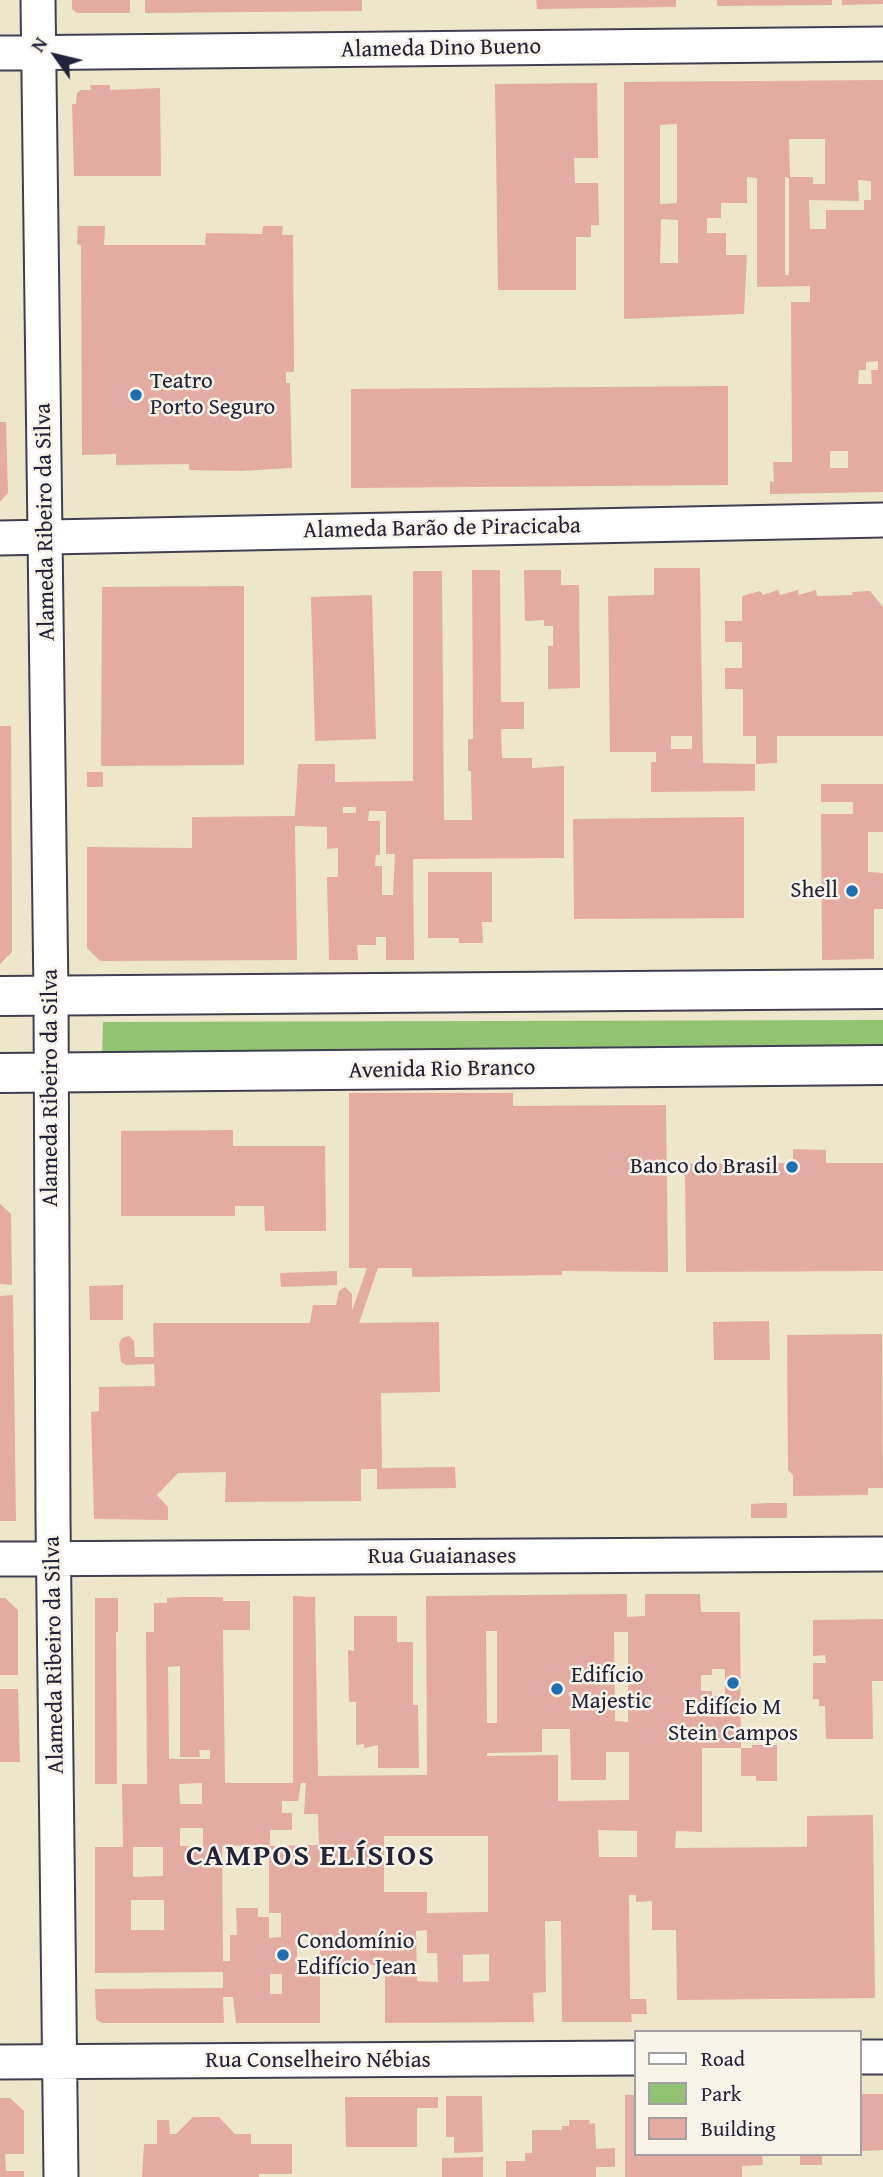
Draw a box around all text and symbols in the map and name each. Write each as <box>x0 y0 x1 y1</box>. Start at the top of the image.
north arrow <box>21 21 91 91</box>
text: N <box>23 31 54 57</box>
street label: Alameda Dino Bueno <box>341 33 541 65</box>
place label: Teatro Porto Seguro <box>150 368 275 422</box>
marker: Teatro Porto Seguro <box>128 387 144 403</box>
street label: Alameda Ribeiro da Silva <box>30 403 62 641</box>
street label: Alameda Barão de Piracicaba <box>303 513 581 545</box>
place label: Shell <box>790 877 838 905</box>
marker: Shell <box>844 883 860 899</box>
street label: Alameda Ribeiro da Silva <box>37 969 65 1207</box>
street label: Avenida Rio Branco <box>348 1055 536 1085</box>
place label: Banco do Brasil <box>630 1153 778 1181</box>
marker: Banco do Brasil <box>784 1159 800 1175</box>
street label: Alameda Ribeiro da Silva <box>39 1536 71 1774</box>
street label: Rua Guaianases <box>368 1543 516 1571</box>
place label: Edifício Majestic <box>571 1662 652 1716</box>
marker: Edifício M Stein Campos <box>725 1675 741 1691</box>
marker: Edifício Majestic <box>549 1681 565 1697</box>
place label: Edifício M Stein Campos <box>668 1694 798 1748</box>
district label: CAMPOS ELÍSIOS <box>188 1839 434 1875</box>
place label: Condomínio Edifício Jean <box>297 1928 416 1982</box>
marker: Condomínio Edifício Jean <box>275 1947 291 1963</box>
legend <box>634 2030 862 2156</box>
text: Road <box>701 2043 745 2074</box>
street label: Rua Conselheiro Nébias <box>205 2047 431 2075</box>
text: Park <box>701 2078 742 2109</box>
text: Building <box>701 2113 775 2144</box>

